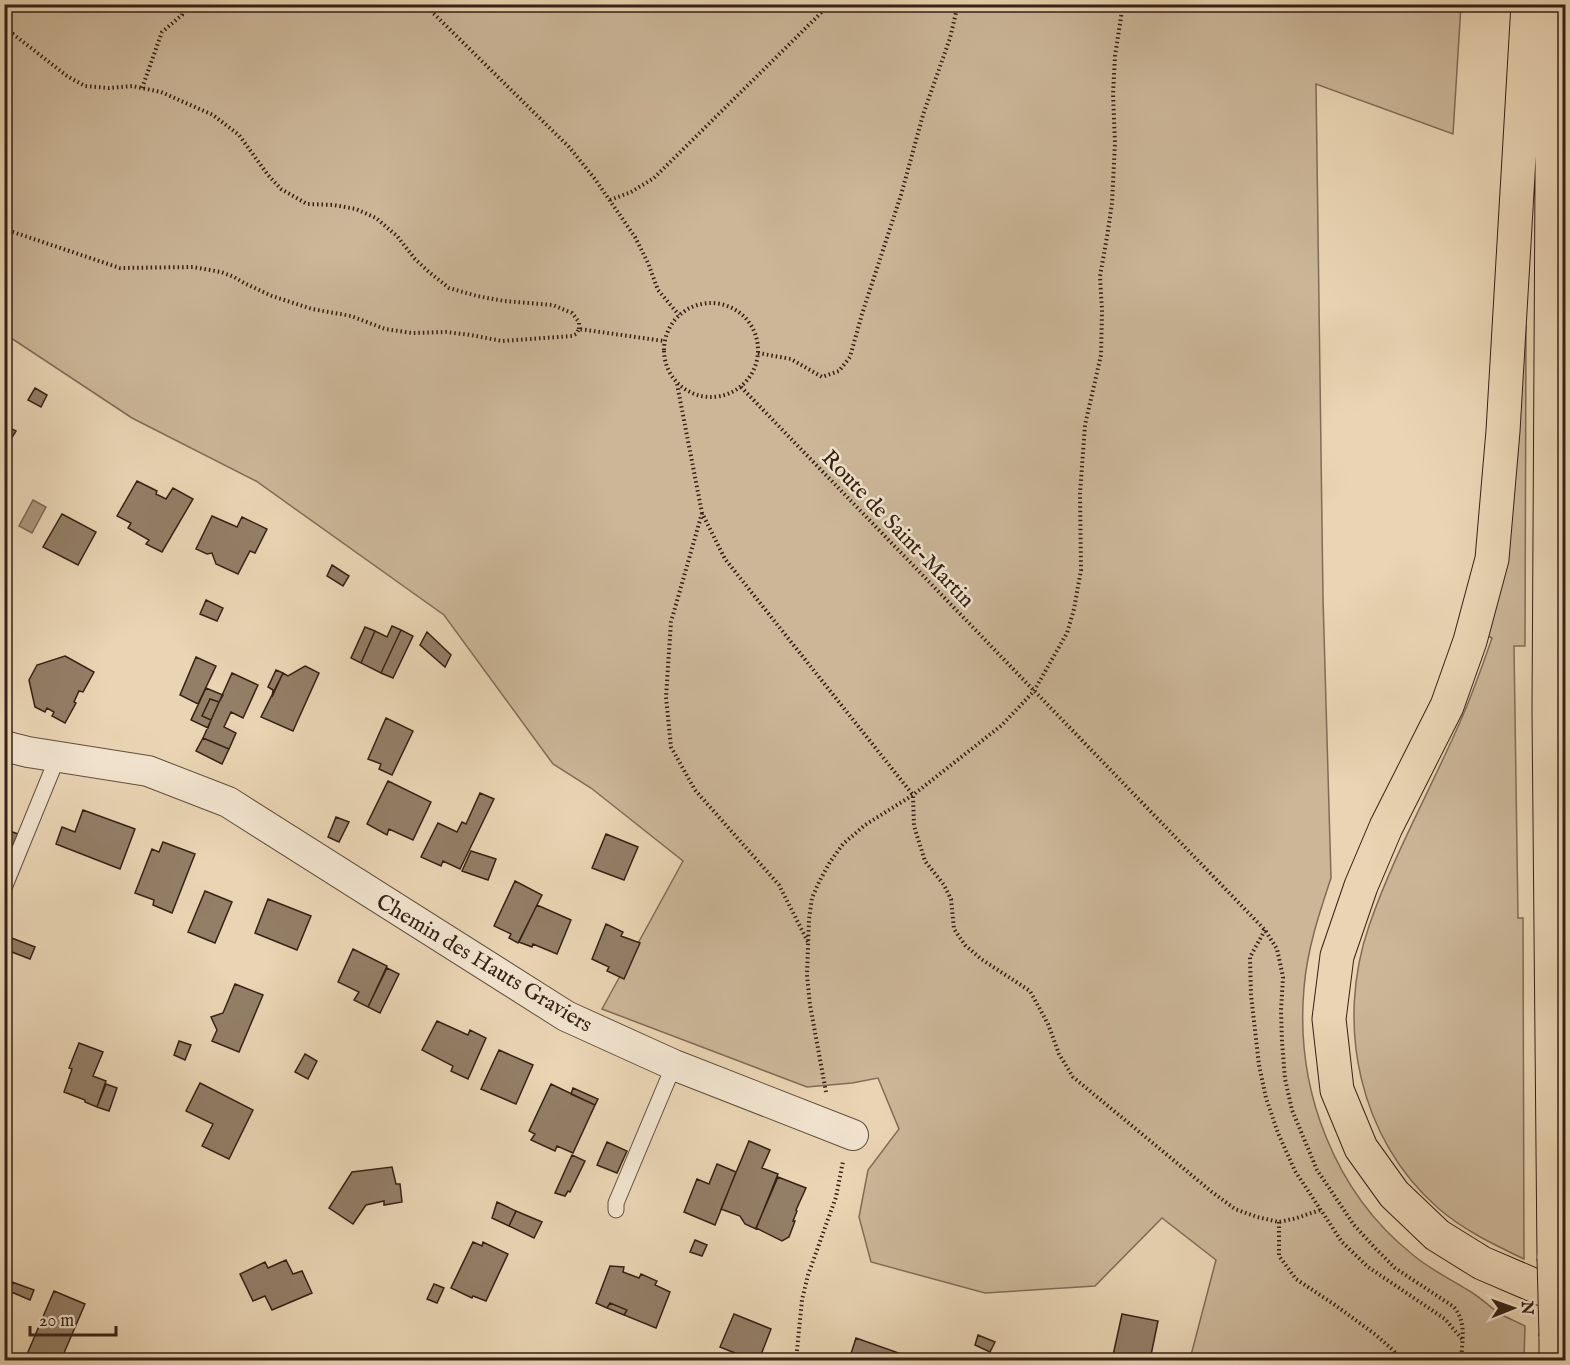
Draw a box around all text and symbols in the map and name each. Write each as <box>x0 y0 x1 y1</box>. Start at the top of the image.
street label: Route de Saint-Martin <box>815 445 980 614</box>
street label: Chemin des Hauts Graviers <box>371 888 597 1039</box>
north arrow <box>1483 1278 1543 1338</box>
scale bar <box>30 1299 116 1337</box>
text: N <box>1516 1300 1536 1315</box>
text: 20 m <box>39 1310 74 1333</box>

